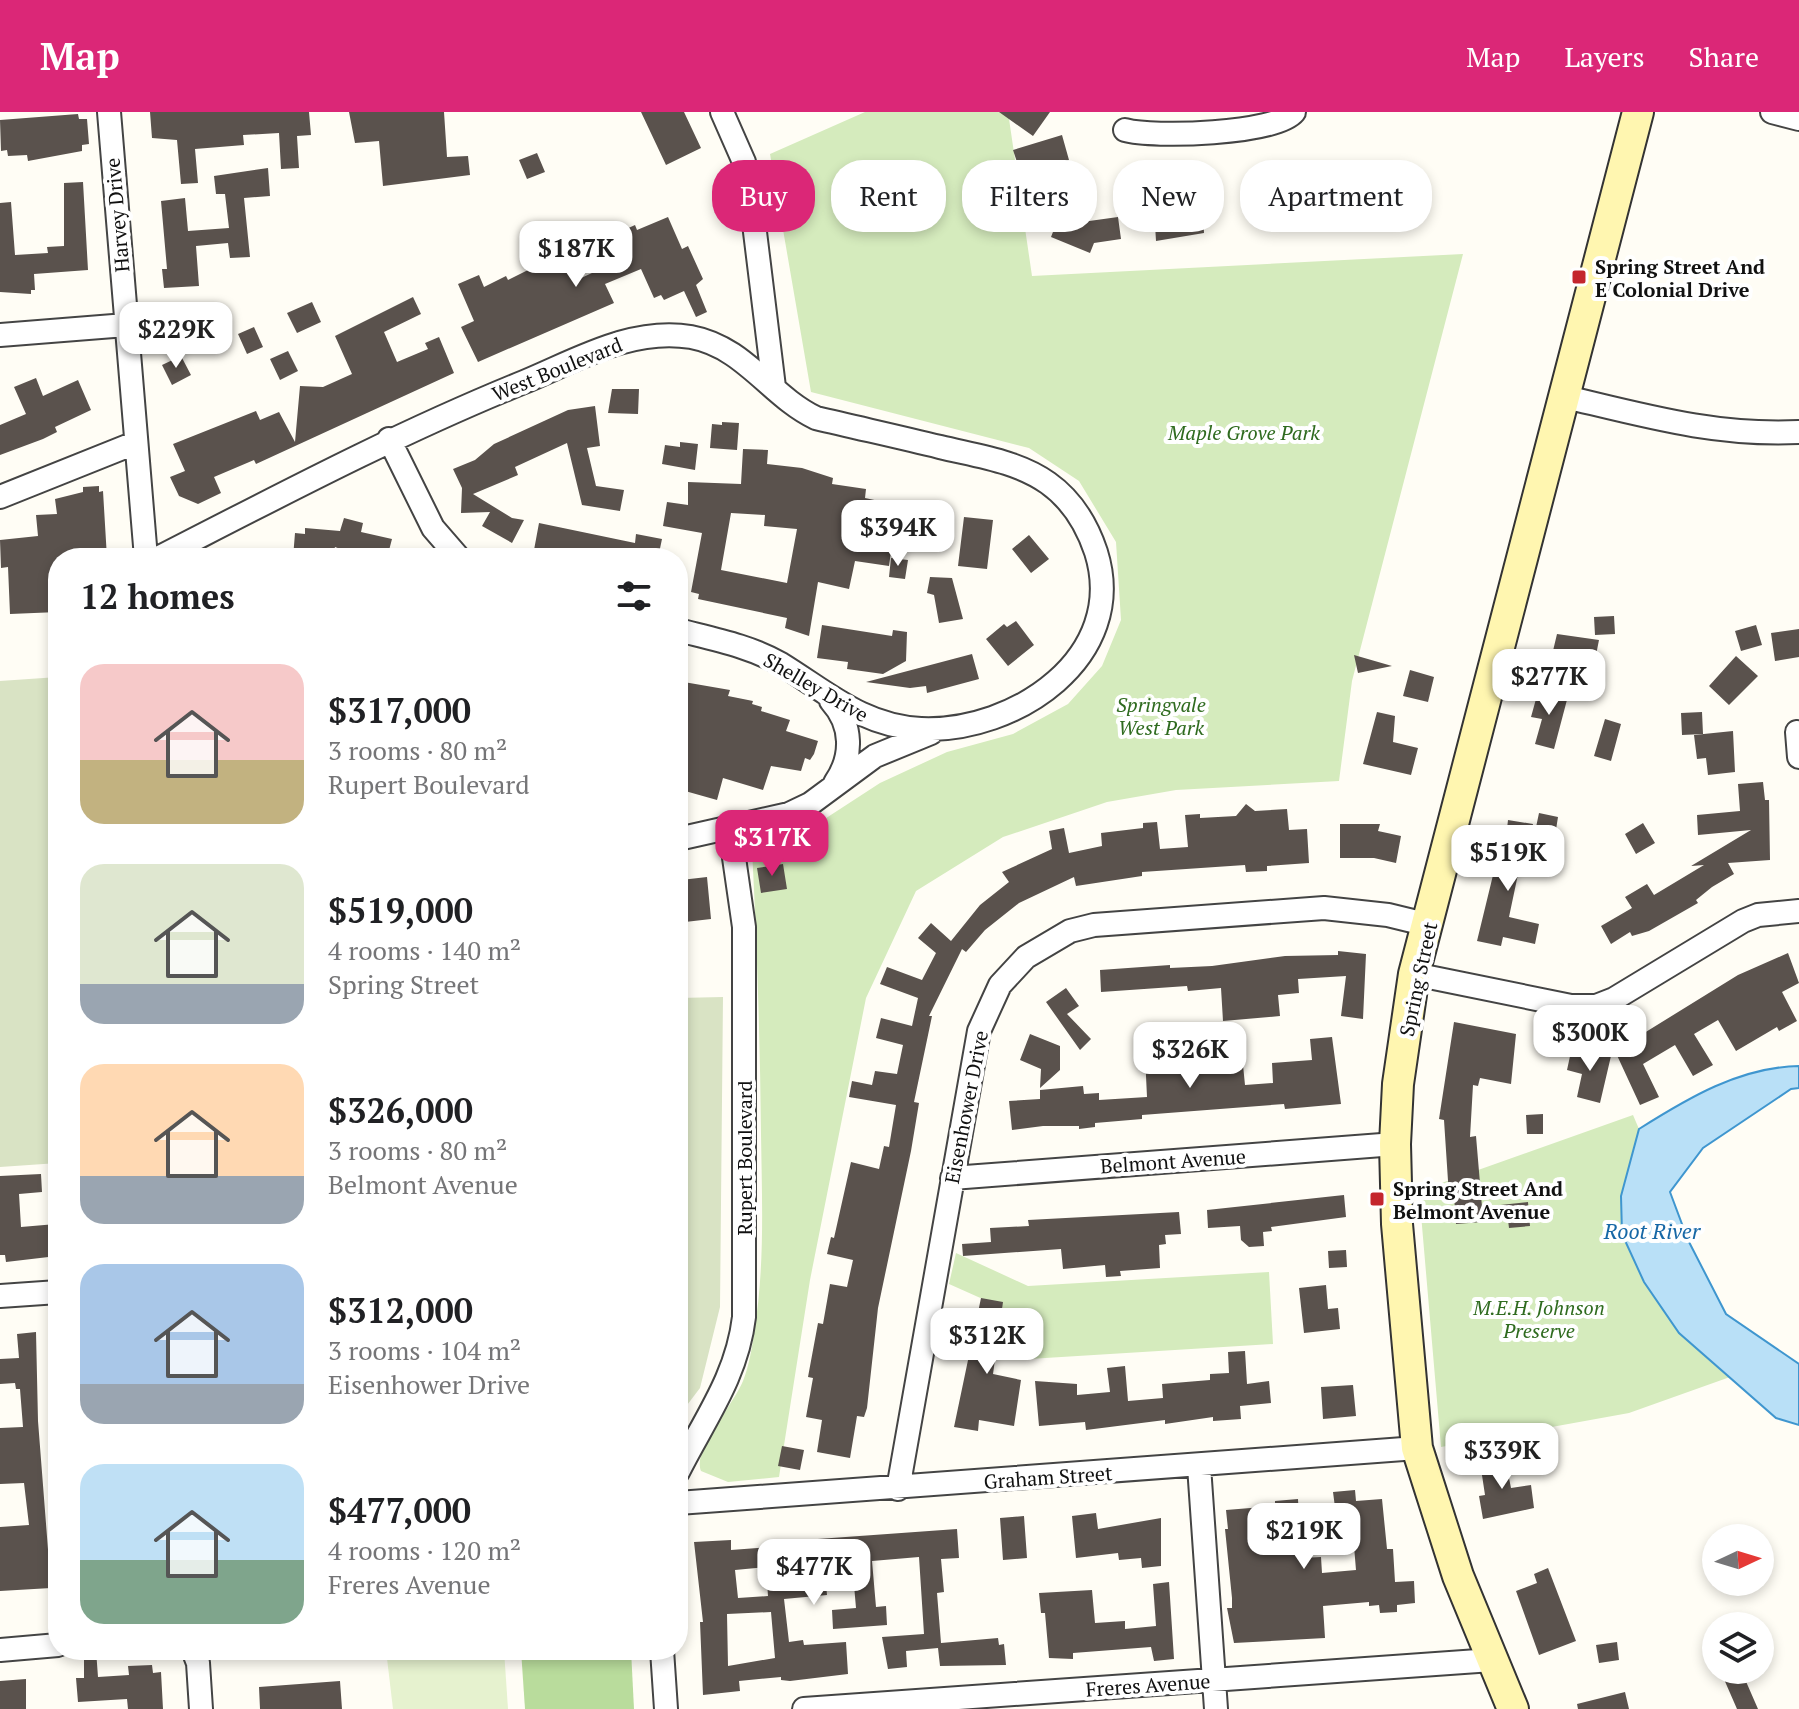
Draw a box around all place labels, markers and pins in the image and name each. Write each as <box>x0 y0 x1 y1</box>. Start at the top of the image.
pin: $187K <box>520 221 632 289</box>
place label: Spring Street And E Colonial Drive <box>1595 253 1765 303</box>
marker: Spring Street And E Colonial Drive <box>1570 268 1588 286</box>
pin: $229K <box>120 302 232 370</box>
pin: $394K <box>842 500 954 568</box>
pin: $277K <box>1493 649 1605 717</box>
pin: $317K <box>716 810 828 878</box>
pin: $519K <box>1452 825 1564 893</box>
pin: $300K <box>1534 1005 1646 1073</box>
pin: $326K <box>1134 1022 1246 1090</box>
place label: Spring Street And Belmont Avenue <box>1393 1175 1563 1225</box>
marker: Spring Street And Belmont Avenue <box>1368 1190 1386 1208</box>
pin: $312K <box>931 1308 1043 1376</box>
pin: $339K <box>1446 1423 1558 1491</box>
pin: $219K <box>1248 1503 1360 1571</box>
pin: $477K <box>758 1539 870 1607</box>

